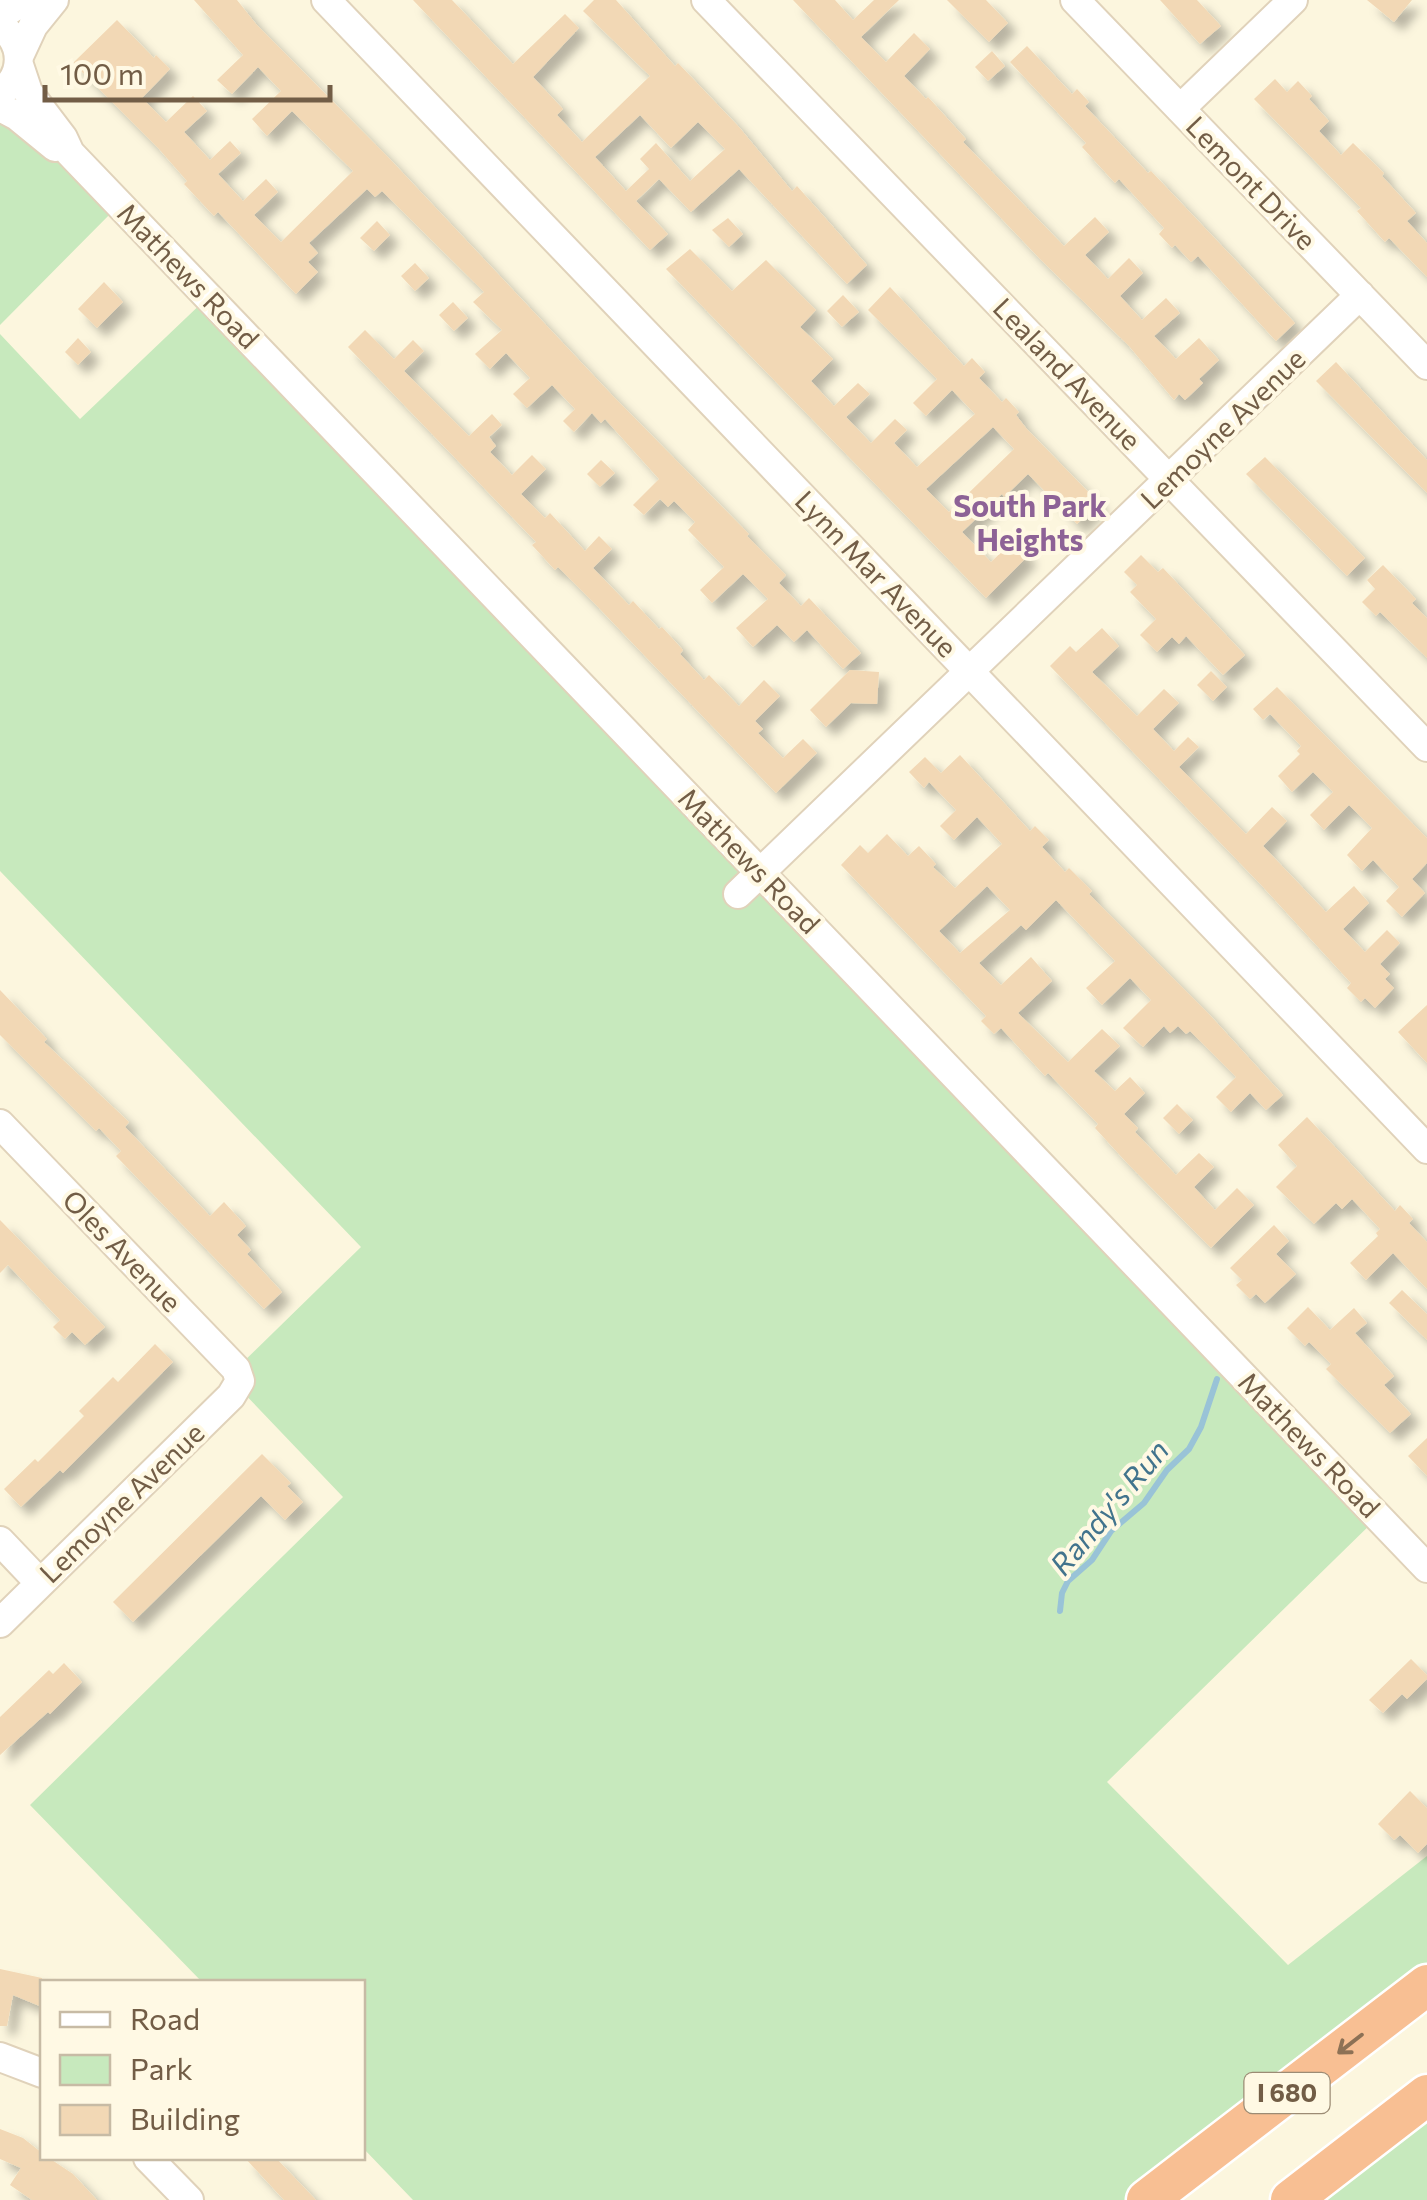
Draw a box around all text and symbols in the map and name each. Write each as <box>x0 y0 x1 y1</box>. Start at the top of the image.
scale bar <box>45 40 330 102</box>
text: 100 m <box>60 54 144 91</box>
street label: Lemont Drive <box>1180 108 1324 256</box>
street label: Mathews Road <box>111 196 267 355</box>
street label: Lealand Avenue <box>987 290 1149 456</box>
street label: Lemoyne Avenue <box>1133 341 1312 515</box>
street label: Lynn Mar Avenue <box>789 483 965 664</box>
district label: South Park Heights <box>953 486 1107 557</box>
street label: Mathews Road <box>672 781 828 940</box>
street label: Oles Avenue <box>56 1182 189 1318</box>
street label: Mathews Road <box>1232 1365 1388 1524</box>
street label: Lemoyne Avenue <box>32 1415 211 1589</box>
water label: Randy's Run <box>1041 1431 1175 1582</box>
legend <box>40 1980 365 2160</box>
text: Road <box>130 1999 200 2036</box>
one-way arrow <box>1337 2034 1364 2055</box>
text: Park <box>130 2049 193 2086</box>
road number: I 680 <box>1244 2073 1330 2113</box>
text: Building <box>130 2099 240 2136</box>

